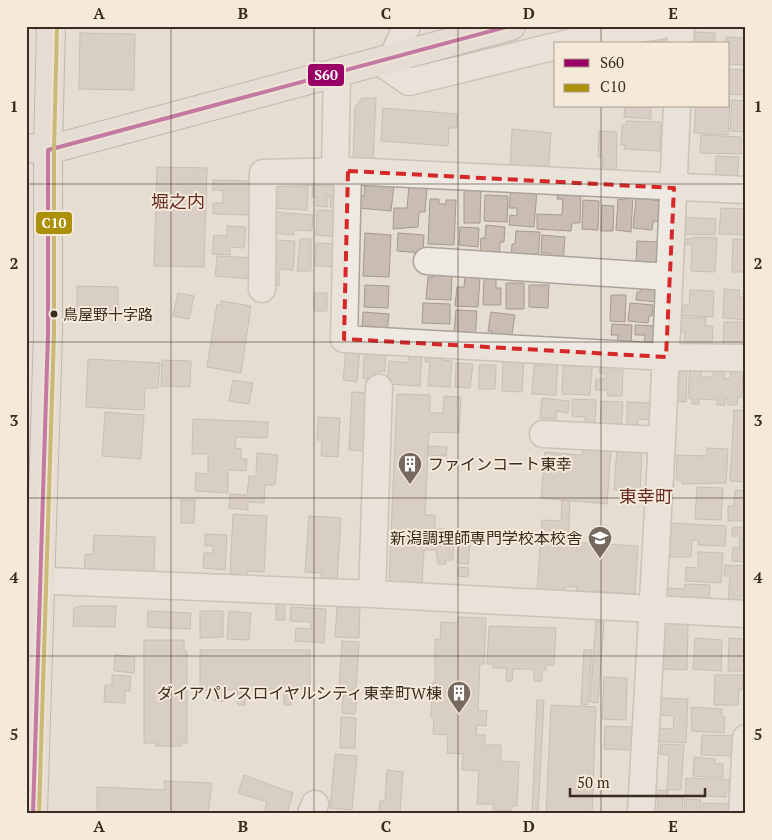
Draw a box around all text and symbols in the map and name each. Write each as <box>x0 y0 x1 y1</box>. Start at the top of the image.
text: A <box>93 2 105 24</box>
text: B <box>238 2 248 24</box>
text: C <box>381 2 391 24</box>
text: D <box>523 2 535 24</box>
text: E <box>668 2 678 24</box>
legend <box>554 42 730 108</box>
text: S60 <box>600 52 624 72</box>
line badge: S60 <box>307 63 345 87</box>
text: S60 <box>314 65 338 84</box>
text: C10 <box>600 76 626 96</box>
text: 1 <box>9 95 19 117</box>
text: 1 <box>753 95 763 117</box>
district label: 堀之内 <box>151 189 205 213</box>
line badge: C10 <box>35 211 73 235</box>
text: C10 <box>42 213 67 232</box>
text: 2 <box>9 252 19 274</box>
text: 2 <box>753 252 763 274</box>
place label: 鳥屋野十字路 <box>63 304 153 324</box>
marker: 鳥屋野十字路 <box>49 309 59 319</box>
text: 3 <box>9 409 19 431</box>
text: 3 <box>753 409 763 431</box>
building icon: ファインコート東幸 <box>397 451 423 485</box>
place label: ファインコート東幸 <box>428 453 572 475</box>
district label: 東幸町 <box>619 484 673 508</box>
school or university icon: 新潟調理師専門学校本校舎 <box>587 525 613 559</box>
place label: 新潟調理師専門学校本校舎 <box>390 527 582 549</box>
text: 4 <box>9 566 19 588</box>
text: 4 <box>753 566 763 588</box>
building icon: ダイアパレスロイヤルシティ東幸町W棟 <box>446 680 472 714</box>
place label: ダイアパレスロイヤルシティ東幸町W棟 <box>157 682 442 704</box>
text: 5 <box>9 723 19 745</box>
text: 5 <box>753 723 763 745</box>
scale bar <box>570 765 704 797</box>
text: 50 m <box>577 772 610 792</box>
text: A <box>93 815 105 837</box>
text: B <box>238 815 248 837</box>
text: C <box>381 815 391 837</box>
text: D <box>523 815 535 837</box>
text: E <box>668 815 678 837</box>

